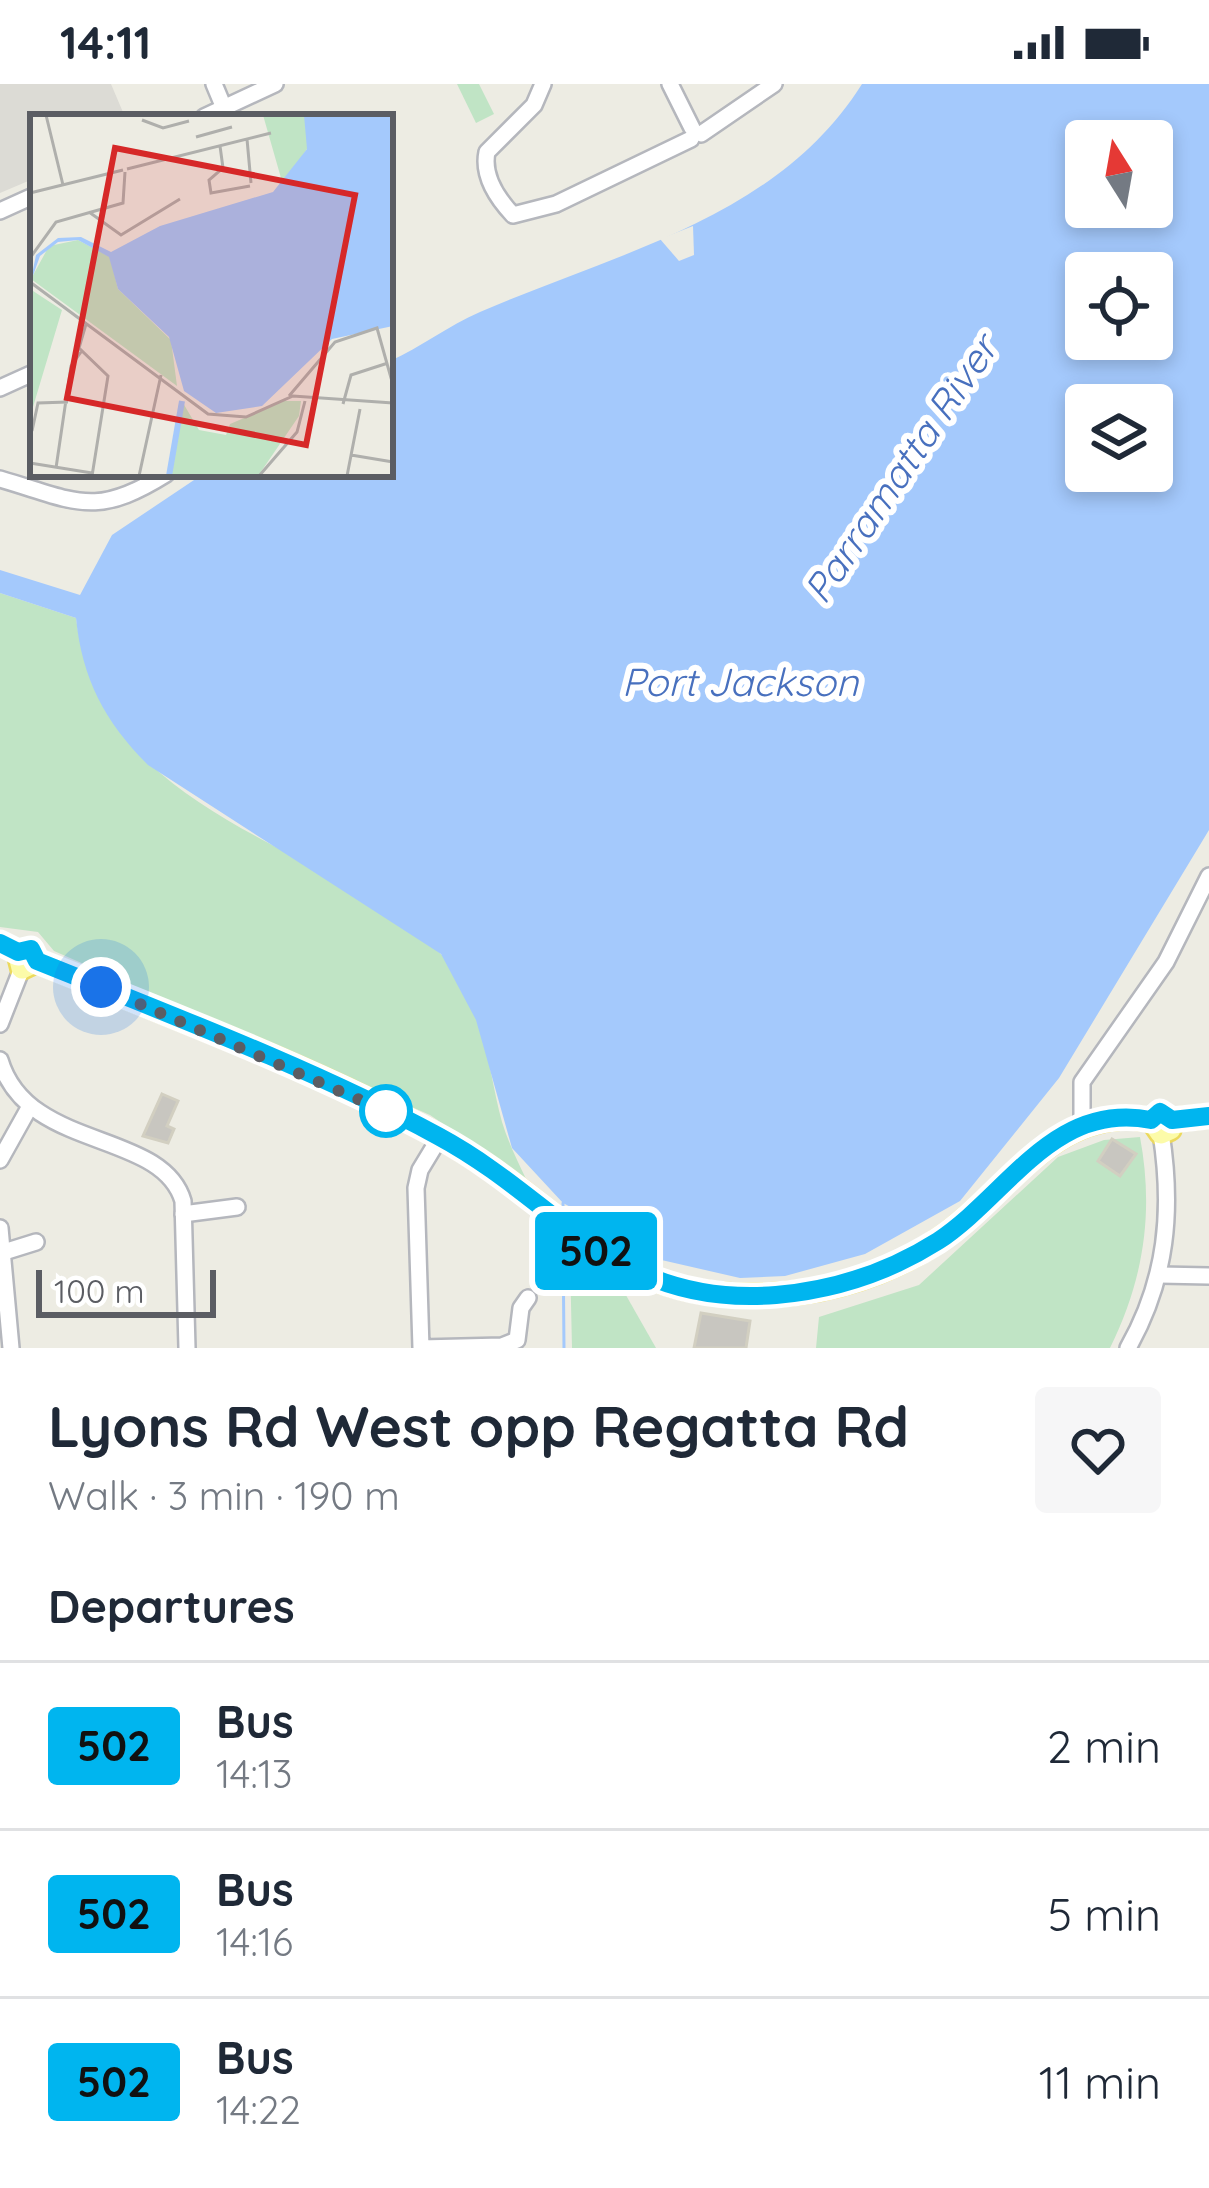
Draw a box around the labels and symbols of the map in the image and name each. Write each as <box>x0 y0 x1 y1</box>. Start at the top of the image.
inset map <box>30 114 393 477</box>
north arrow <box>1065 120 1173 228</box>
water label: Parramatta River <box>793 322 1010 612</box>
water label: Port Jackson <box>622 657 860 706</box>
your location <box>71 957 131 1017</box>
unlabelled marker <box>361 1086 411 1136</box>
line badge: 502 <box>527 1212 665 1290</box>
scale bar <box>36 1264 216 1317</box>

